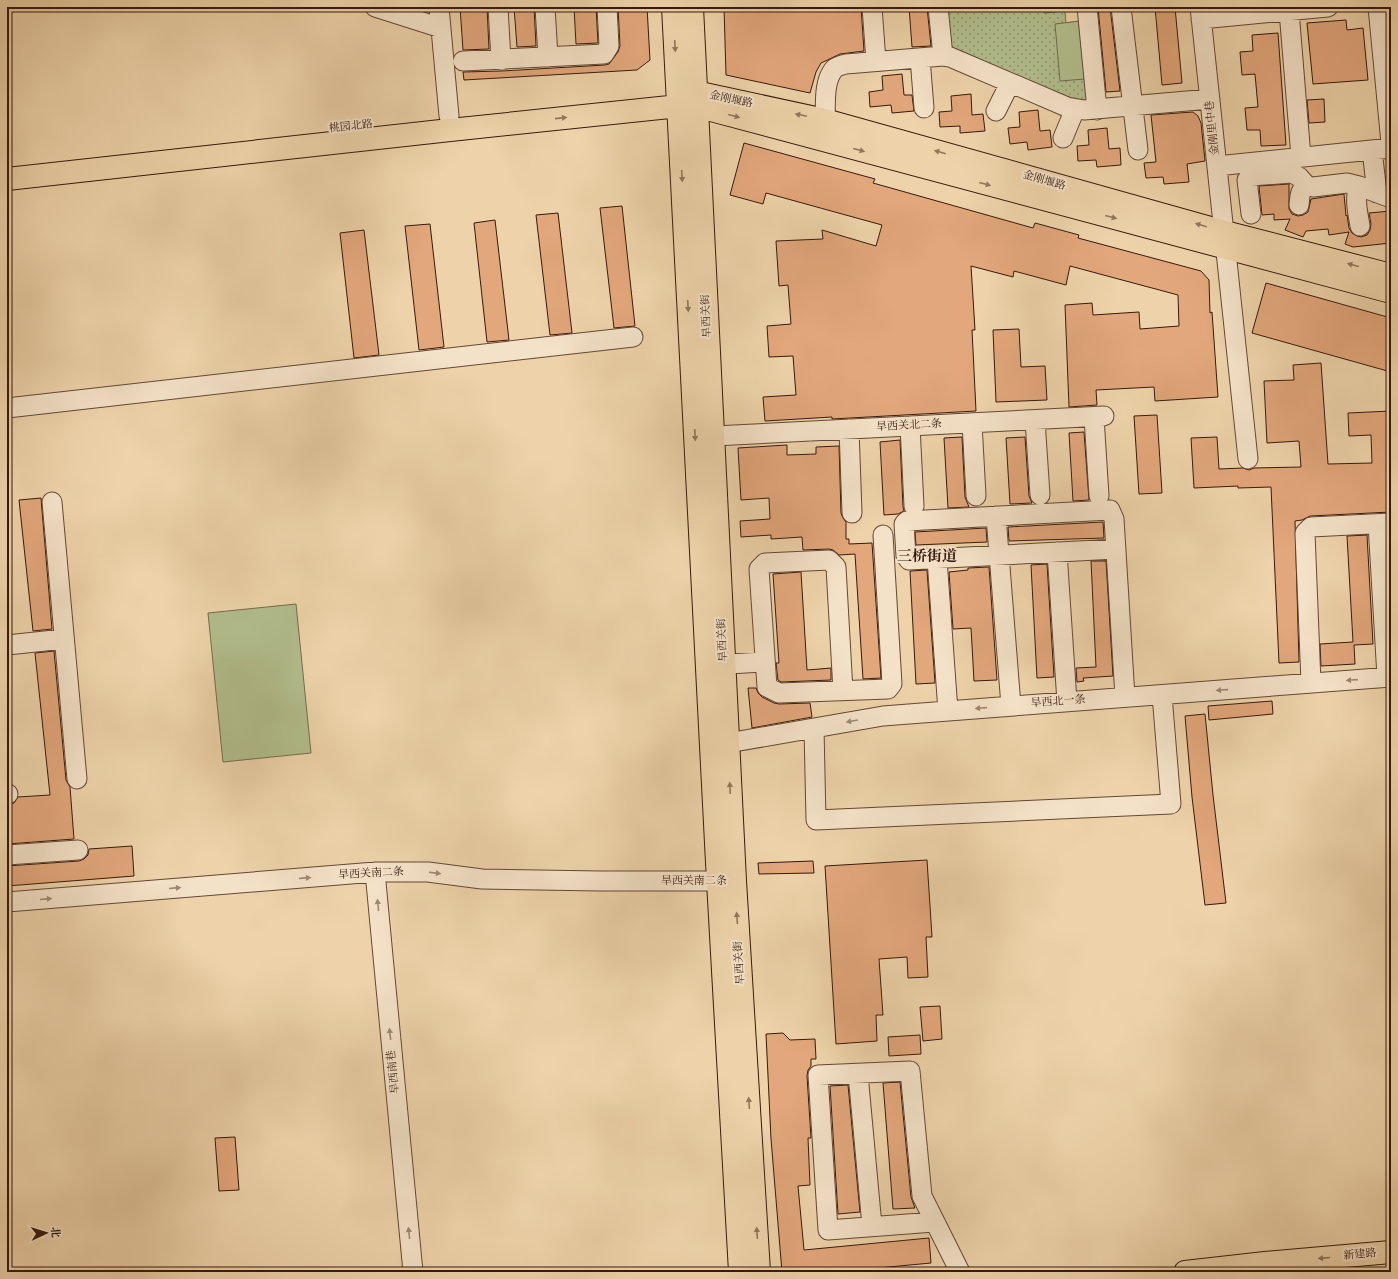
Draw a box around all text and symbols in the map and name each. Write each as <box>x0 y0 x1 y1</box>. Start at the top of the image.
one-way arrow <box>672 40 679 52</box>
street label: 金刚堰路 <box>708 88 754 110</box>
street label: 金刚里中巷 <box>1203 100 1221 156</box>
one-way arrow <box>795 112 808 118</box>
one-way arrow <box>728 114 740 120</box>
one-way arrow <box>555 115 567 121</box>
street label: 桃园北路 <box>328 117 373 135</box>
one-way arrow <box>854 147 866 153</box>
one-way arrow <box>934 149 947 155</box>
street label: 金刚堰路 <box>1021 168 1067 192</box>
one-way arrow <box>679 170 685 183</box>
one-way arrow <box>979 181 991 187</box>
one-way arrow <box>1104 215 1117 221</box>
one-way arrow <box>1194 222 1206 228</box>
one-way arrow <box>1347 262 1360 268</box>
street label: 旱西关街 <box>698 294 714 338</box>
one-way arrow <box>685 300 691 313</box>
street label: 旱西关北二条 <box>876 417 942 433</box>
one-way arrow <box>691 429 698 441</box>
district label: 三桥街道 <box>897 548 957 565</box>
street label: 旱西关街 <box>714 618 730 662</box>
one-way arrow <box>1346 677 1358 684</box>
one-way arrow <box>1216 686 1229 693</box>
street label: 旱西北一条 <box>1030 693 1086 709</box>
one-way arrow <box>975 705 987 712</box>
one-way arrow <box>846 718 858 724</box>
one-way arrow <box>727 781 733 794</box>
street label: 旱西关南二条 <box>338 865 404 881</box>
one-way arrow <box>429 870 441 876</box>
one-way arrow <box>299 874 311 881</box>
street label: 旱西关南二条 <box>661 874 727 887</box>
one-way arrow <box>169 885 181 892</box>
one-way arrow <box>40 895 52 902</box>
one-way arrow <box>374 899 381 911</box>
one-way arrow <box>734 912 741 924</box>
street label: 旱西关街 <box>731 941 747 985</box>
one-way arrow <box>387 1028 394 1040</box>
street label: 旱西南巷 <box>384 1050 402 1095</box>
one-way arrow <box>745 1097 752 1109</box>
north arrow <box>26 1213 66 1253</box>
text: 北 <box>49 1226 61 1238</box>
one-way arrow <box>406 1227 413 1239</box>
one-way arrow <box>753 1227 760 1239</box>
street label: 新建路 <box>1343 1246 1377 1262</box>
one-way arrow <box>1318 1255 1330 1261</box>

